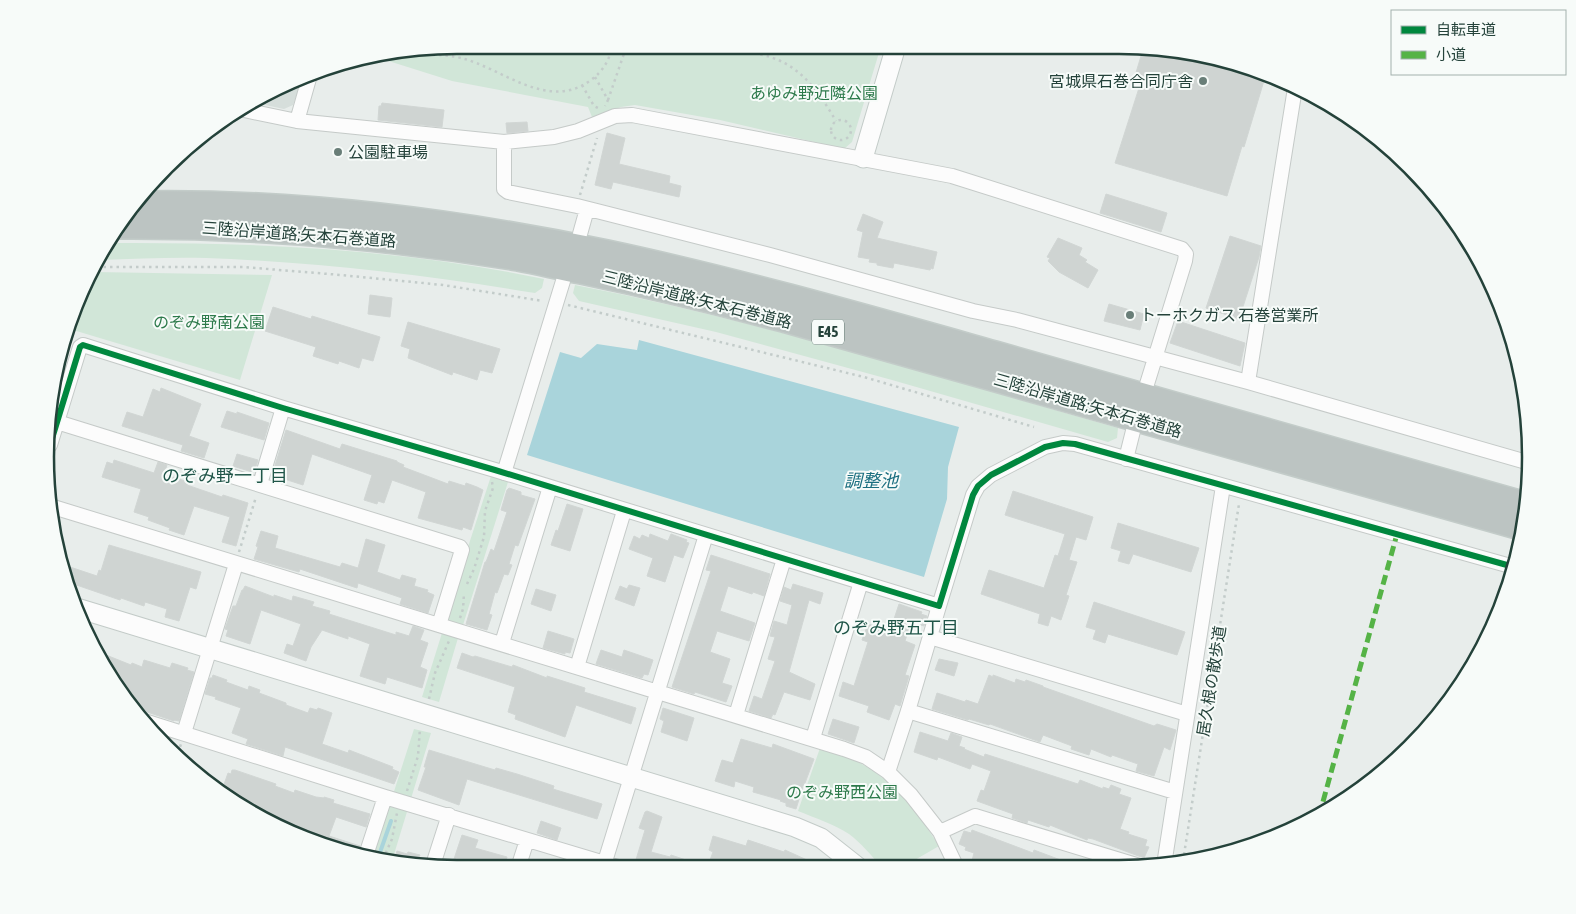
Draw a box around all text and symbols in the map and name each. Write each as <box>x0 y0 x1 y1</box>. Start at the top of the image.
legend <box>1391 10 1566 75</box>
text: 自転車道 <box>1436 21 1496 38</box>
text: 小道 <box>1436 46 1466 63</box>
place label: 宮城県石巻合同庁舎 <box>1049 72 1193 90</box>
marker: 宮城県石巻合同庁舎 <box>1197 75 1209 87</box>
park label: あゆみ野近隣公園 <box>750 84 878 102</box>
place label: 公園駐車場 <box>348 143 428 161</box>
marker: 公園駐車場 <box>332 146 344 158</box>
street label: 三陸沿岸道路;矢本石巻道路 <box>201 218 397 250</box>
street label: 三陸沿岸道路;矢本石巻道路 <box>600 267 794 331</box>
place label: トーホクガス 石巻営業所 <box>1140 306 1318 324</box>
marker: トーホクガス 石巻営業所 <box>1124 309 1136 321</box>
park label: のぞみ野南公園 <box>153 313 265 331</box>
road number: E45 <box>812 320 844 344</box>
street label: 三陸沿岸道路;矢本石巻道路 <box>992 369 1184 441</box>
district label: のぞみ野一丁目 <box>162 465 288 486</box>
water label: 調整池 <box>844 470 900 491</box>
district label: のぞみ野五丁目 <box>833 617 959 638</box>
street label: 居久根の散歩道 <box>1193 624 1229 738</box>
park label: のぞみ野西公園 <box>786 783 898 801</box>

